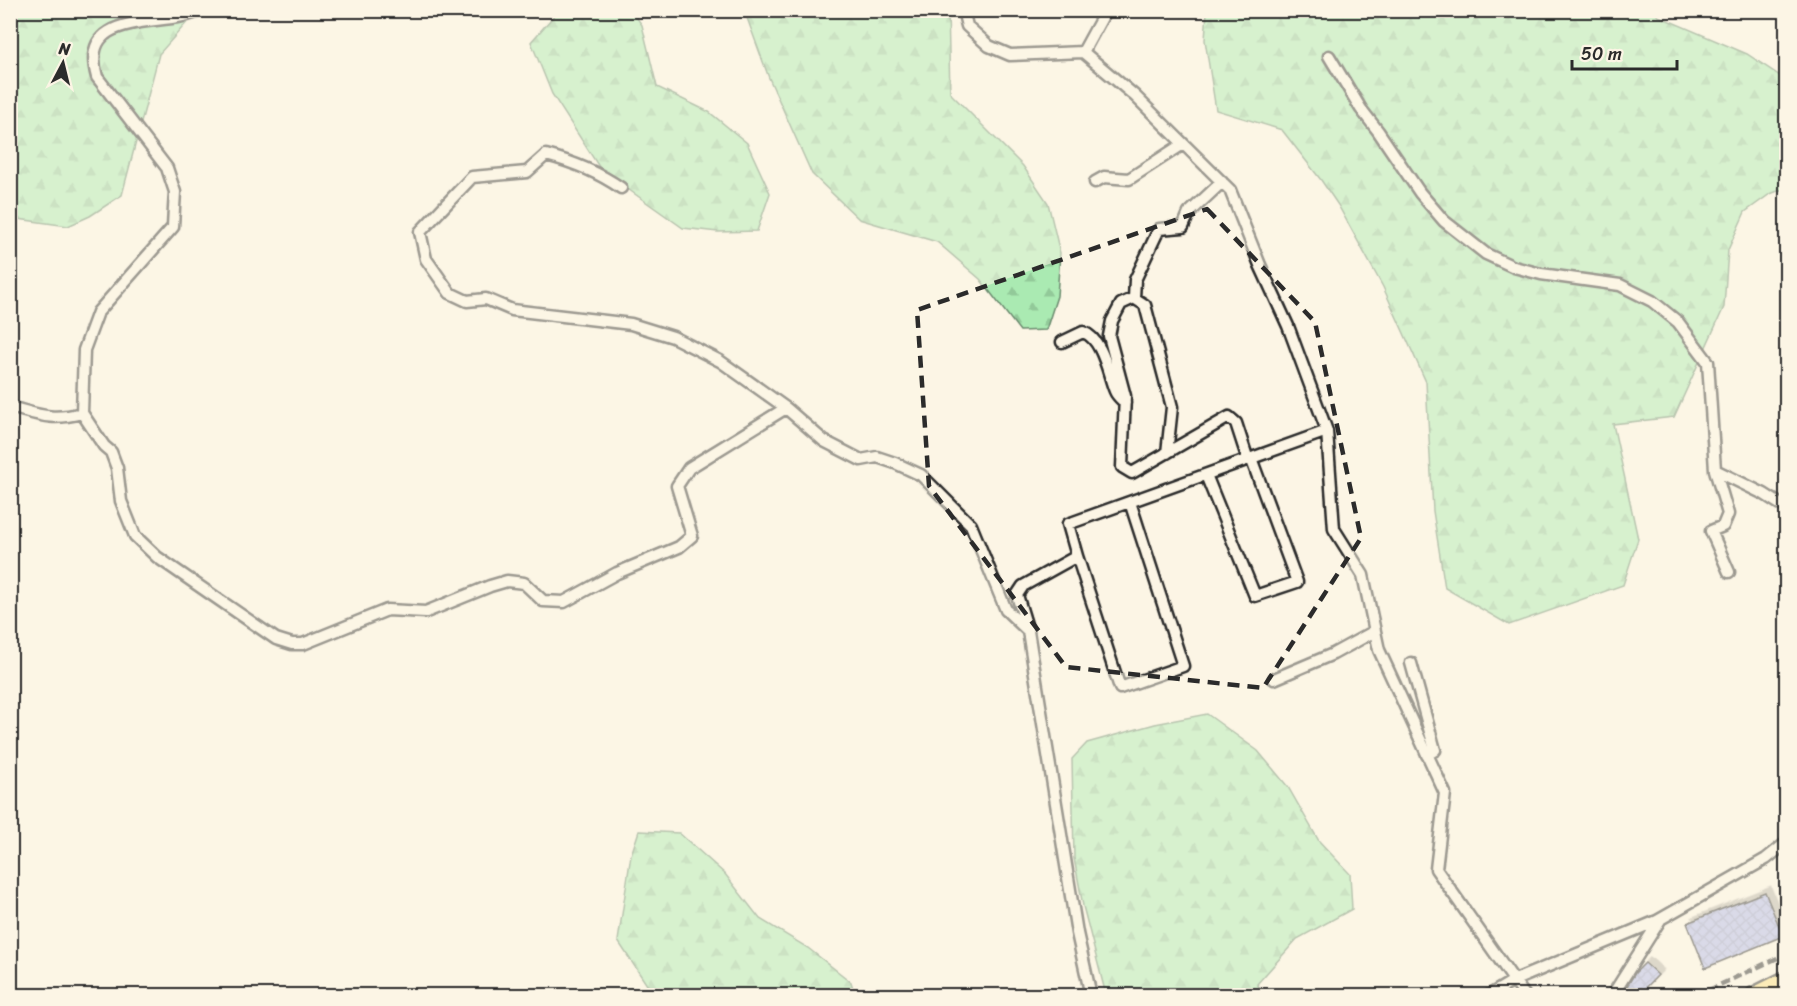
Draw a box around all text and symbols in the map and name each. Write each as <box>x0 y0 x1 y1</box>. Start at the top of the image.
north arrow <box>33 33 93 93</box>
text: N <box>57 33 73 64</box>
scale bar <box>1572 33 1677 71</box>
text: 50 m <box>1581 38 1622 70</box>

